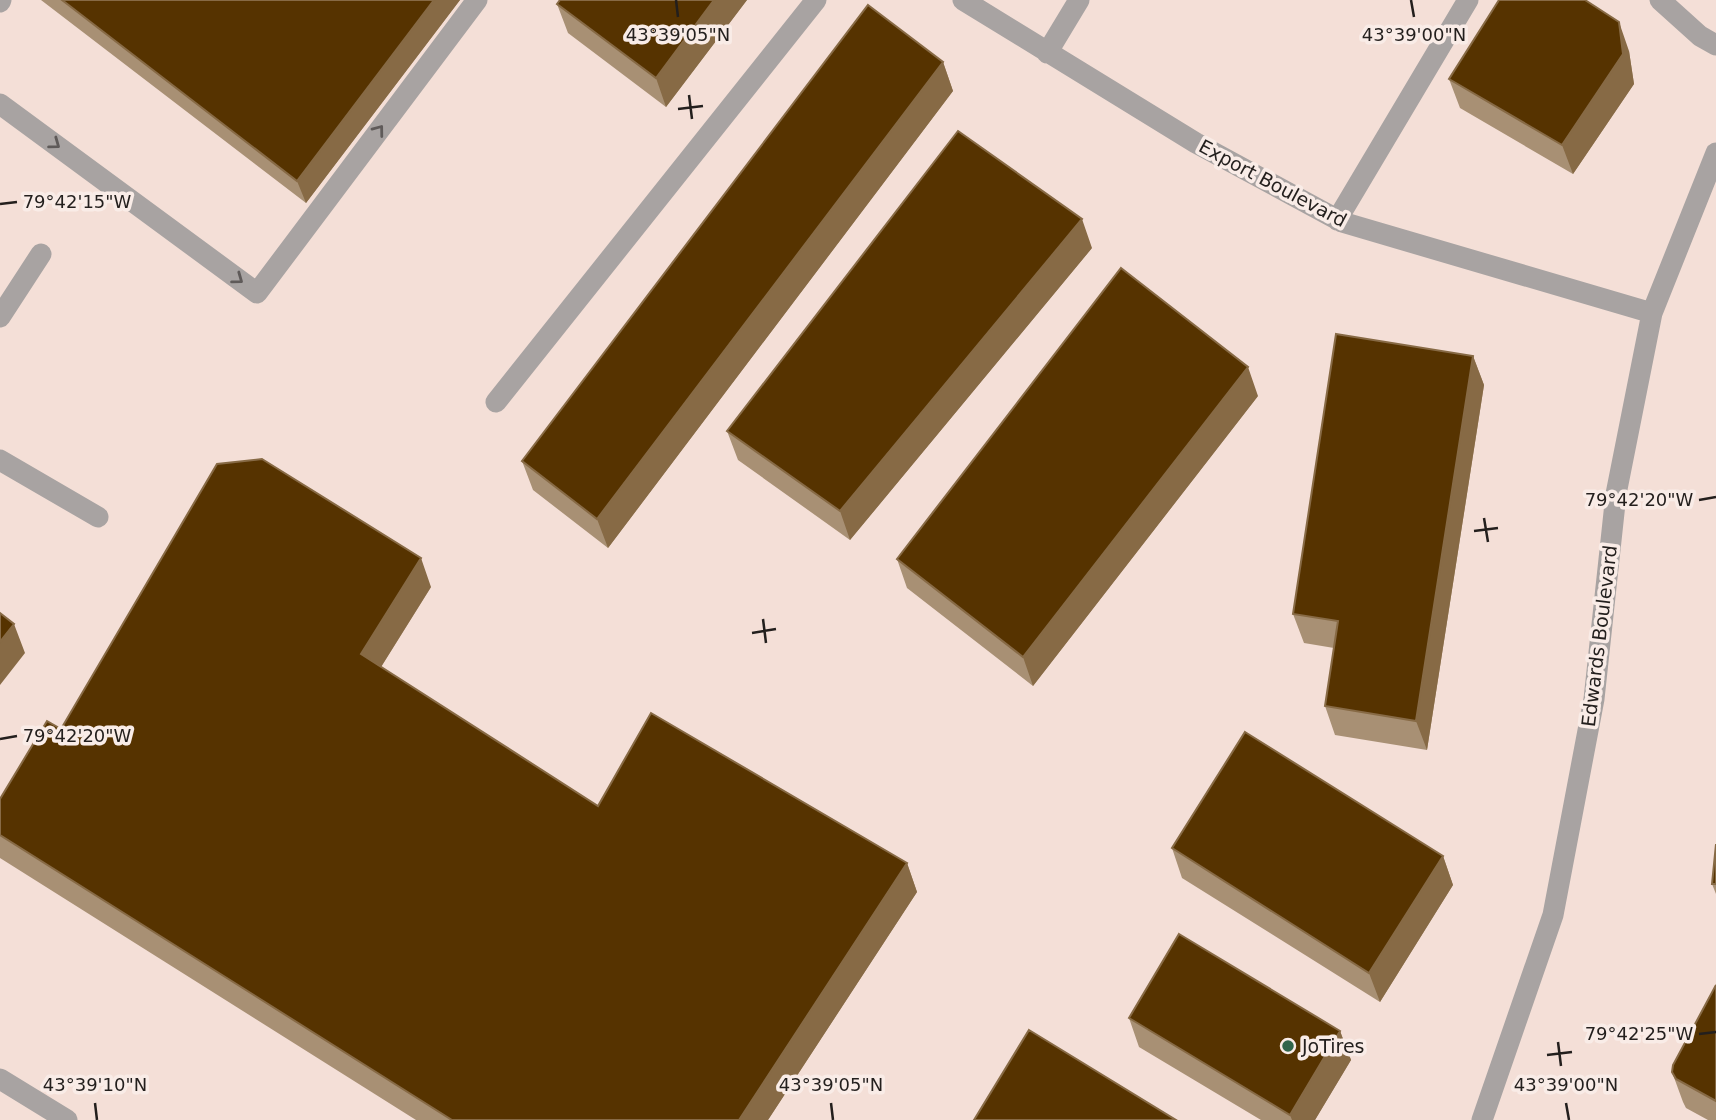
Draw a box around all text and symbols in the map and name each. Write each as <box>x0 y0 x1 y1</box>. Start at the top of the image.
text: 43°39'05"N <box>626 24 730 45</box>
text: 43°39'00"N <box>1362 24 1466 45</box>
one-way arrow <box>371 125 384 138</box>
street label: Export Boulevard <box>1195 135 1351 231</box>
one-way arrow <box>47 136 60 148</box>
text: 79°42'15"W <box>23 191 132 212</box>
one-way arrow <box>230 271 243 283</box>
text: 79°42'20"W <box>1585 489 1694 510</box>
street label: Edwards Boulevard <box>1577 544 1621 728</box>
text: 79°42'20"W <box>23 725 132 746</box>
text: 79°42'25"W <box>1585 1023 1694 1044</box>
place label: JoTires <box>1301 1035 1365 1057</box>
marker: JoTires <box>1280 1038 1296 1054</box>
text: 43°39'10"N <box>43 1074 147 1095</box>
text: 43°39'05"N <box>779 1074 883 1095</box>
text: 43°39'00"N <box>1514 1074 1618 1095</box>

